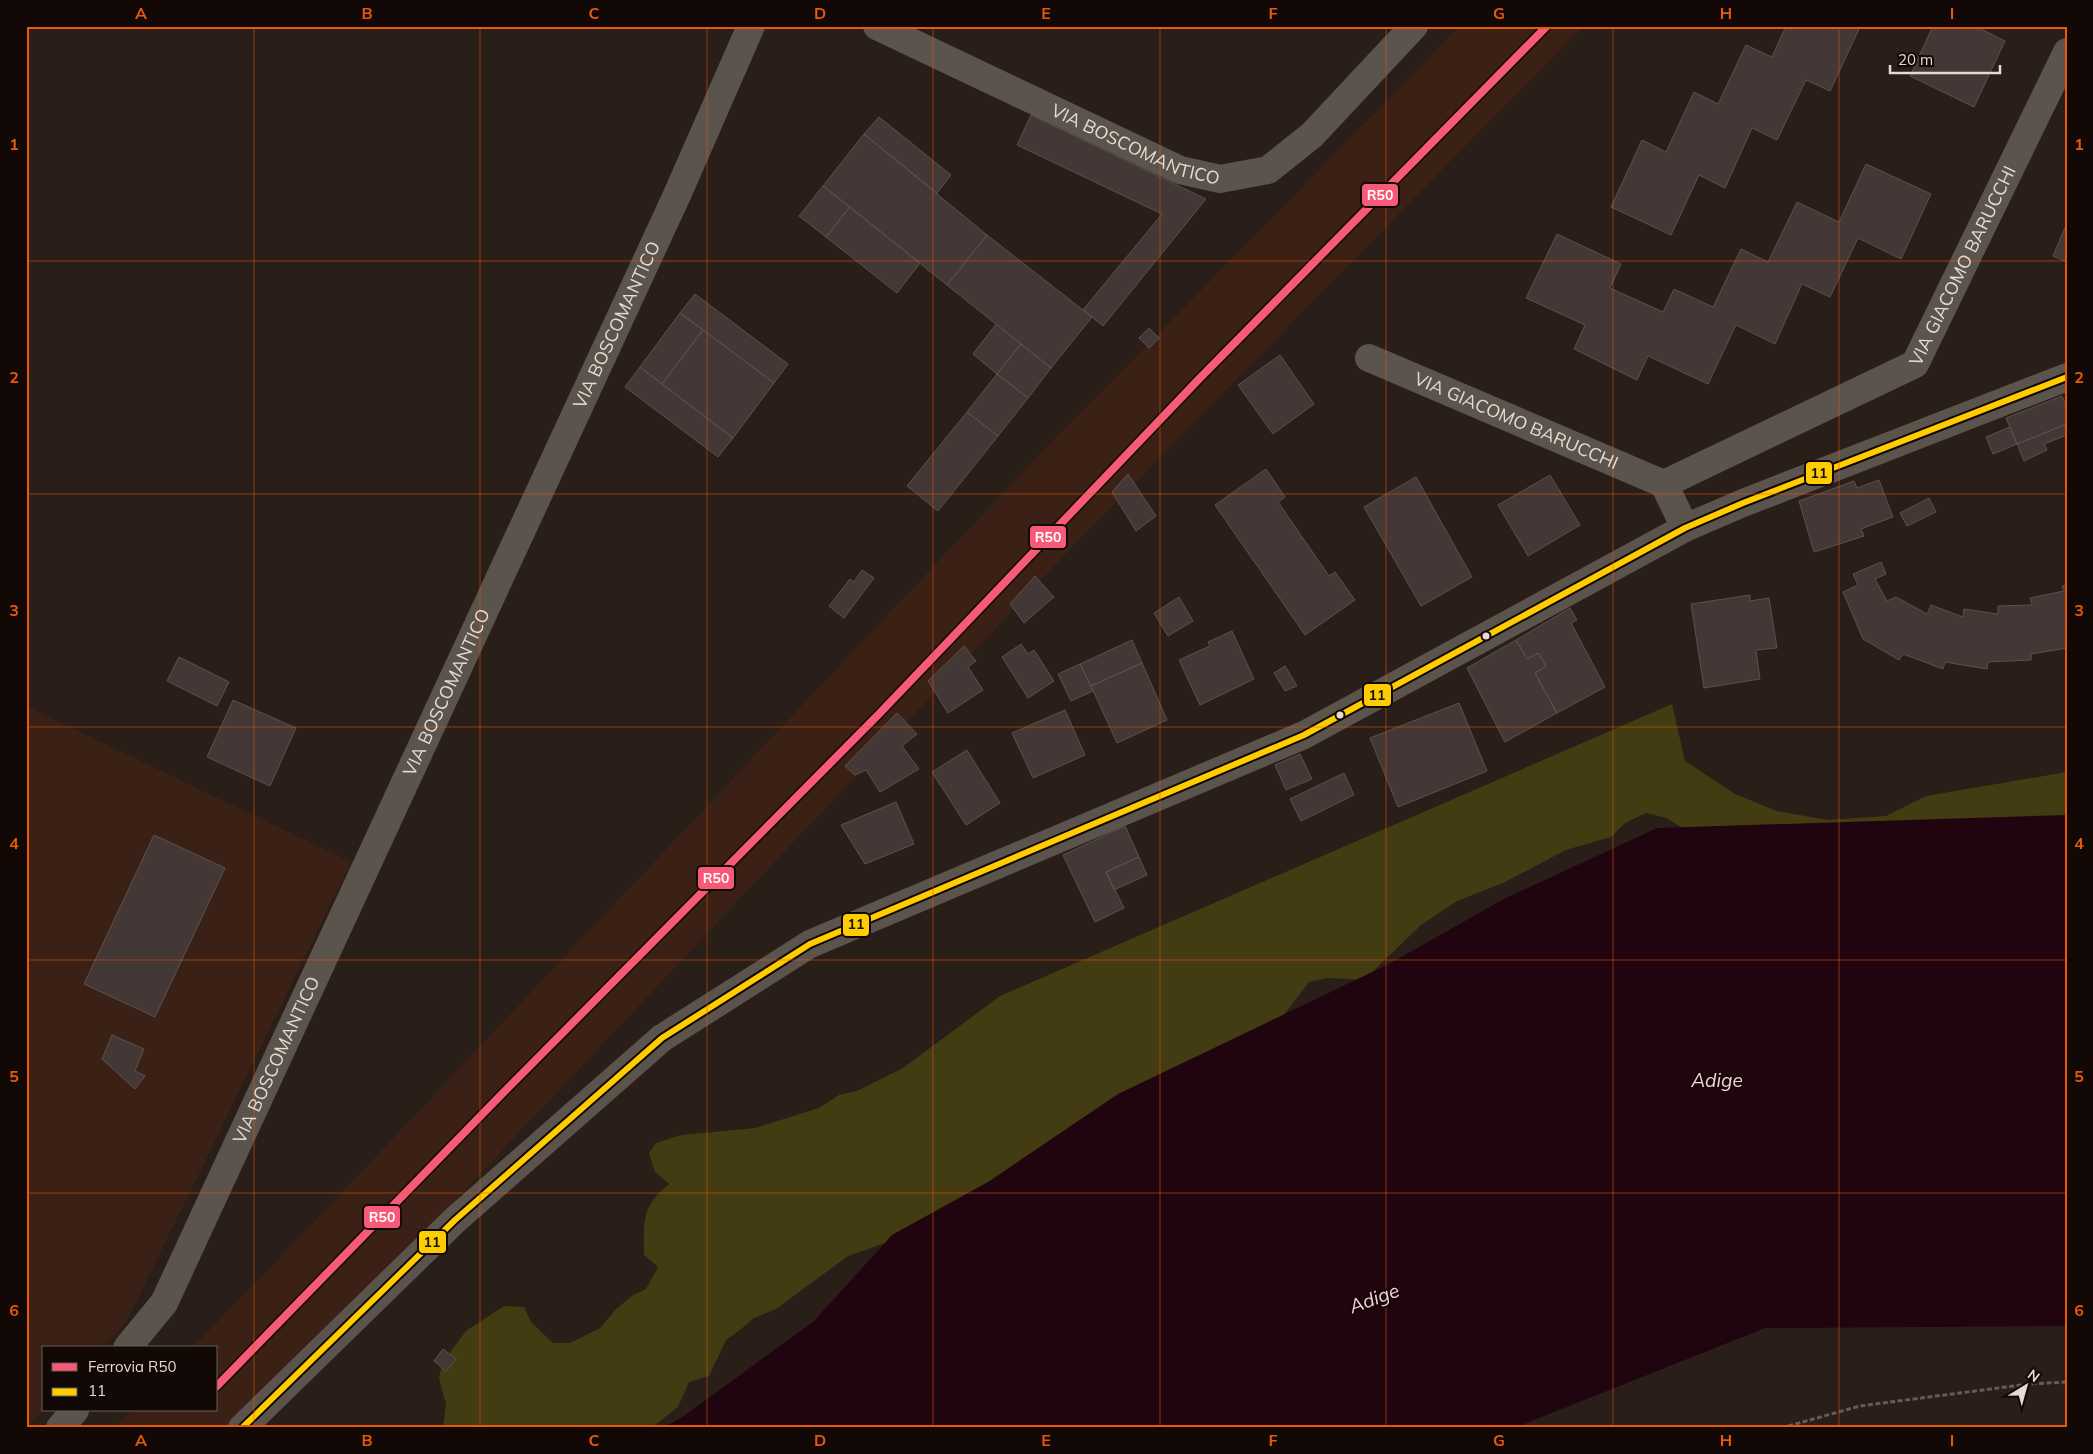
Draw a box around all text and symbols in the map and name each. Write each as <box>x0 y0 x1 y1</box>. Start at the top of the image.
text: A <box>135 3 147 23</box>
text: B <box>361 3 373 23</box>
text: C <box>589 3 600 23</box>
text: D <box>814 3 826 23</box>
text: E <box>1041 3 1051 23</box>
text: F <box>1268 3 1278 23</box>
text: G <box>1493 3 1505 23</box>
text: H <box>1720 3 1732 23</box>
text: I <box>1950 3 1954 23</box>
scale bar <box>1890 42 2000 74</box>
text: 20 m <box>1898 50 1933 69</box>
street label: VIA BOSCOMANTICO <box>1048 98 1222 190</box>
text: 1 <box>9 134 19 154</box>
text: 1 <box>2074 134 2084 154</box>
street label: VIA GIACOMO BARUCCHI <box>1904 162 2021 370</box>
line badge: R50 <box>1361 183 1399 207</box>
text: R50 <box>1367 186 1393 204</box>
street label: VIA BOSCOMANTICO <box>568 237 665 412</box>
text: 2 <box>9 367 19 387</box>
street label: VIA GIACOMO BARUCCHI <box>1411 367 1622 474</box>
text: 2 <box>2074 367 2084 387</box>
line badge: 11 <box>1805 461 1833 485</box>
text: 11 <box>1811 464 1827 482</box>
line badge: R50 <box>1029 525 1067 549</box>
text: R50 <box>1035 528 1061 546</box>
text: 3 <box>9 600 19 620</box>
text: 3 <box>2074 600 2084 620</box>
street label: VIA BOSCOMANTICO <box>398 605 495 780</box>
unlabelled marker <box>1481 631 1491 641</box>
line badge: 11 <box>1363 683 1392 707</box>
text: 11 <box>1369 686 1385 704</box>
unlabelled marker <box>1335 710 1345 720</box>
text: 4 <box>9 833 19 853</box>
text: 4 <box>2074 833 2084 853</box>
line badge: R50 <box>697 866 735 890</box>
text: R50 <box>703 869 729 887</box>
line badge: 11 <box>842 913 870 937</box>
text: 11 <box>848 915 864 933</box>
street label: VIA BOSCOMANTICO <box>227 972 325 1147</box>
text: 5 <box>9 1066 19 1086</box>
text: 5 <box>2074 1066 2084 1086</box>
water label: Adige <box>1690 1068 1743 1092</box>
line badge: R50 <box>363 1205 401 1229</box>
text: R50 <box>369 1208 395 1226</box>
line badge: 11 <box>418 1230 447 1254</box>
text: 11 <box>424 1233 440 1251</box>
water label: Adige <box>1345 1278 1402 1318</box>
text: 6 <box>9 1300 19 1320</box>
text: 6 <box>2074 1300 2084 1320</box>
legend <box>42 1346 218 1412</box>
text: Ferrovia R50 <box>88 1357 176 1376</box>
north arrow <box>2000 1362 2050 1412</box>
text: N <box>2024 1365 2043 1386</box>
text: 11 <box>88 1381 106 1400</box>
text: A <box>135 1430 147 1450</box>
text: B <box>361 1430 373 1450</box>
text: C <box>589 1430 600 1450</box>
text: D <box>814 1430 826 1450</box>
text: E <box>1041 1430 1051 1450</box>
text: F <box>1268 1430 1278 1450</box>
text: G <box>1493 1430 1505 1450</box>
text: H <box>1720 1430 1732 1450</box>
text: I <box>1950 1430 1954 1450</box>

